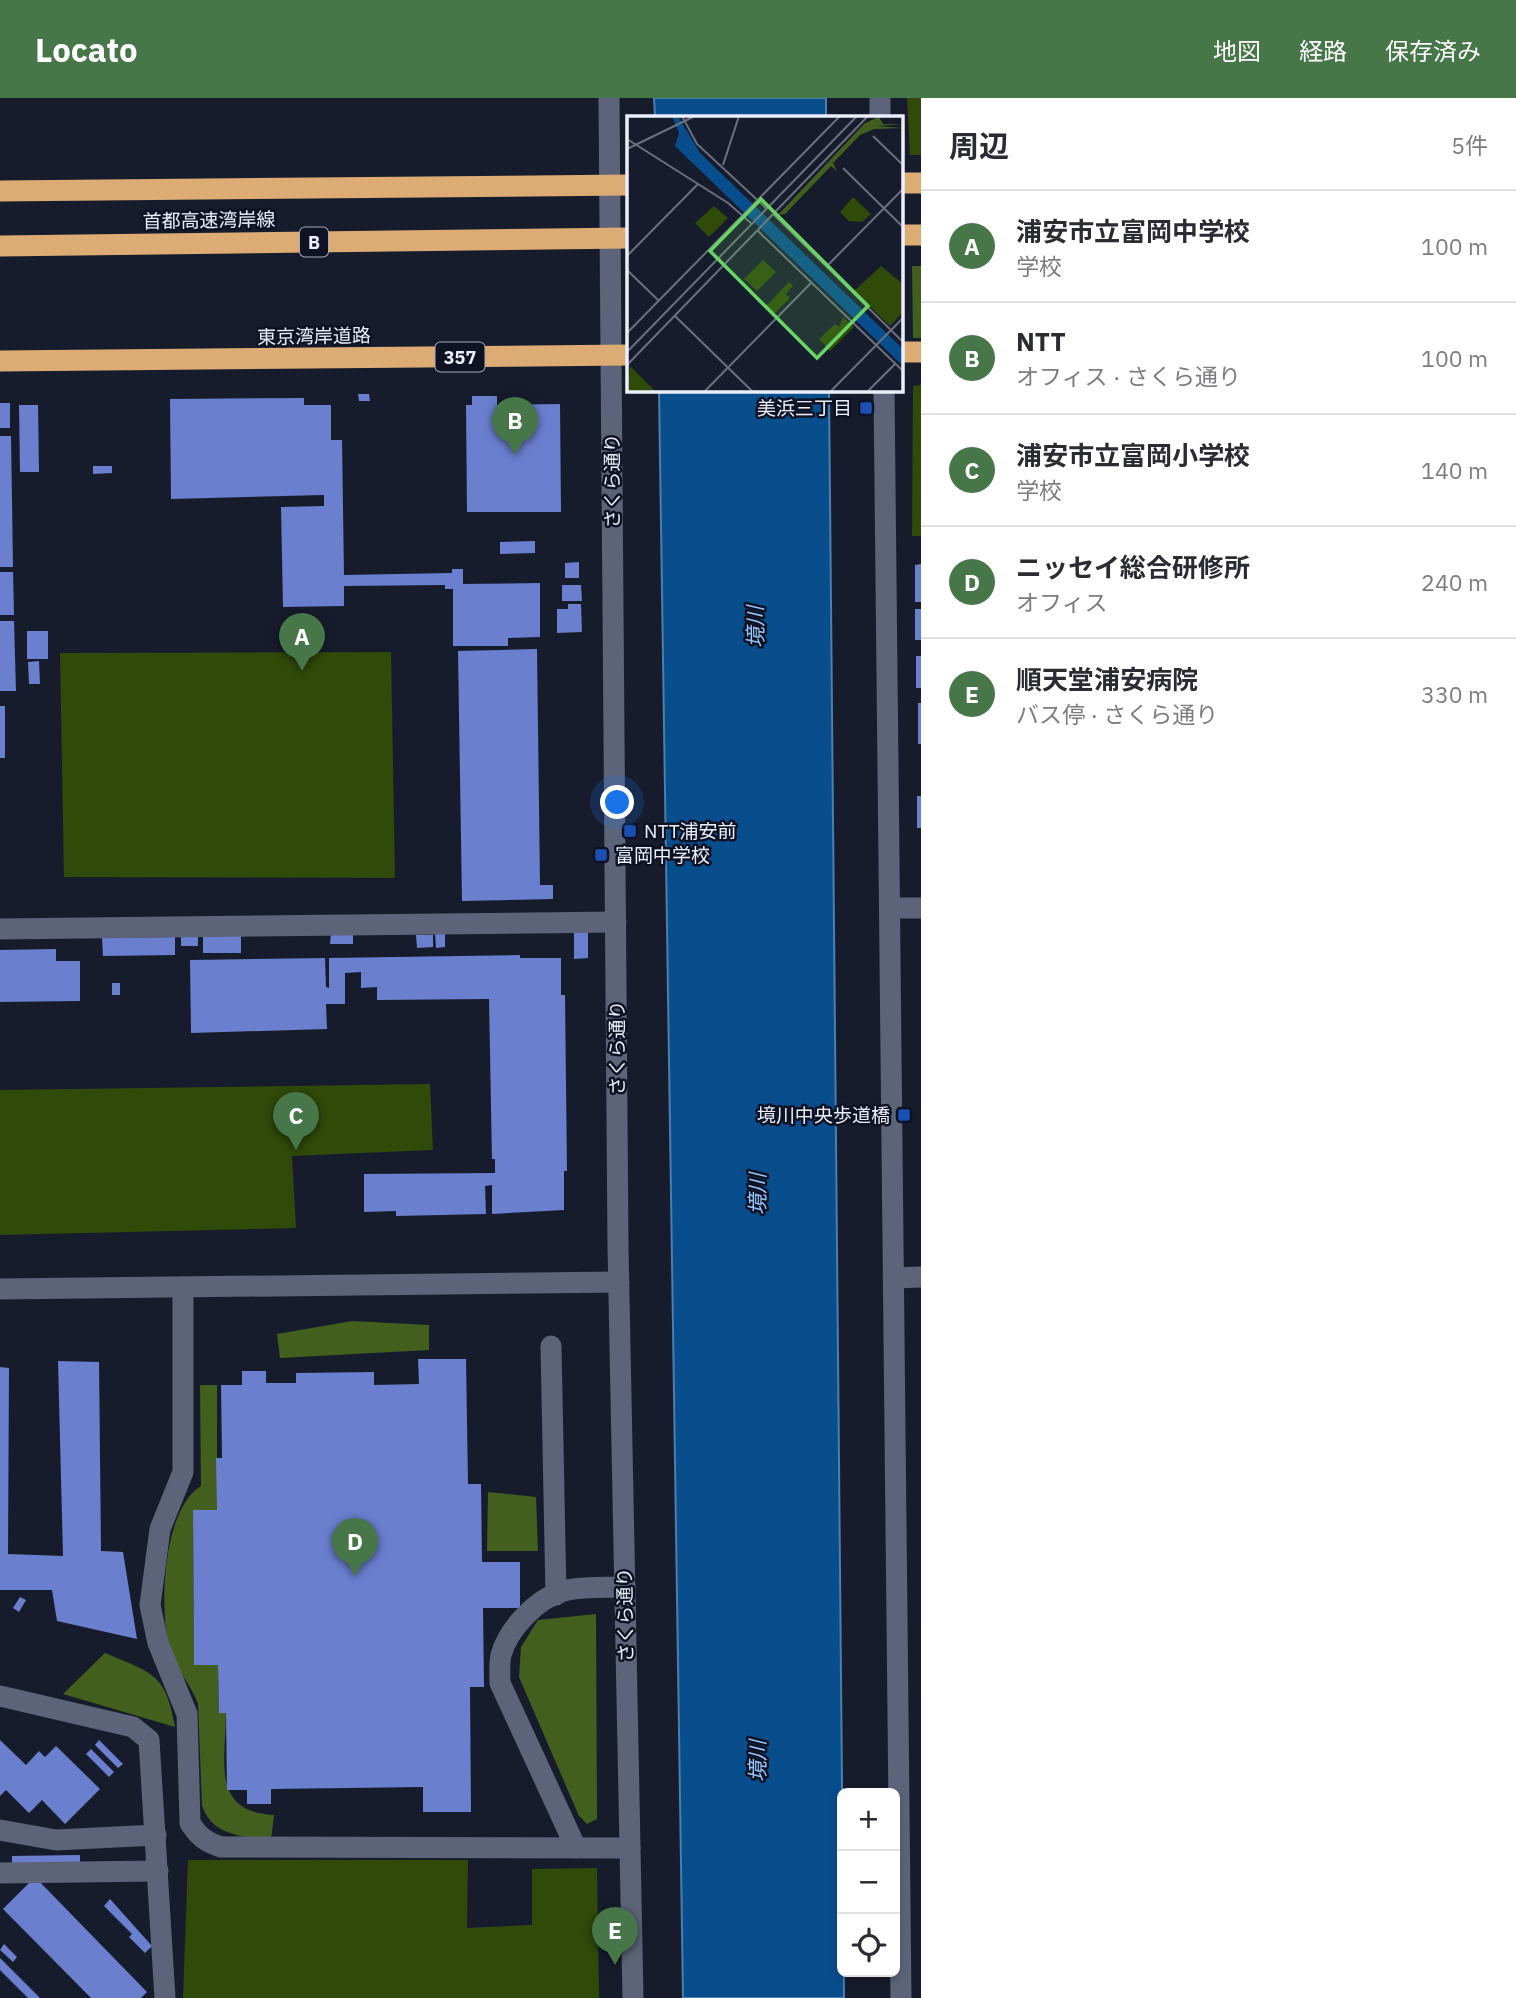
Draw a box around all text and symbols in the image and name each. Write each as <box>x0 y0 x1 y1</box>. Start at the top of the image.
text: Locato <box>35 28 138 71</box>
text: 地図 <box>1213 35 1261 67</box>
text: 経路 <box>1299 35 1347 67</box>
text: 保存済み <box>1385 35 1481 67</box>
inset map <box>627 116 904 392</box>
text: 周辺 <box>949 126 1009 165</box>
text: 5件 <box>1451 130 1488 160</box>
street label: 首都高速湾岸線 <box>142 207 276 233</box>
text: 浦安市立富岡中学校 <box>1016 214 1250 248</box>
road number: B <box>300 228 328 257</box>
text: A <box>964 231 980 261</box>
text: 100 m <box>1421 231 1488 261</box>
text: 学校 <box>1016 251 1062 281</box>
street label: 東京湾岸道路 <box>257 323 371 349</box>
text: NTT <box>1016 324 1066 358</box>
road number: 357 <box>435 342 484 372</box>
text: B <box>964 343 980 373</box>
text: 100 m <box>1421 343 1488 373</box>
text: オフィス · さくら通り <box>1016 361 1241 391</box>
place label: 美浜三丁目 <box>757 396 852 420</box>
pin: B <box>492 397 538 455</box>
marker: 美浜三丁目 <box>858 400 874 416</box>
street label: さくら通り <box>600 433 624 529</box>
text: 浦安市立富岡小学校 <box>1016 438 1250 472</box>
text: C <box>965 455 979 485</box>
text: 140 m <box>1421 455 1488 485</box>
text: 学校 <box>1016 475 1062 505</box>
text: ニッセイ総合研修所 <box>1016 550 1250 584</box>
text: D <box>964 567 980 597</box>
text: 240 m <box>1421 567 1488 597</box>
text: オフィス <box>1016 587 1108 617</box>
water label: 境川 <box>741 604 769 648</box>
pin: A <box>279 613 325 671</box>
text: 順天堂浦安病院 <box>1016 662 1198 696</box>
text: E <box>965 679 979 709</box>
text: 330 m <box>1421 679 1488 709</box>
text: バス停 · さくら通り <box>1016 699 1218 729</box>
your location <box>600 785 634 819</box>
place label: NTT浦安前 <box>644 819 737 843</box>
marker: NTT浦安前 <box>622 823 638 839</box>
place label: 富岡中学校 <box>615 843 710 867</box>
marker: 富岡中学校 <box>593 847 609 863</box>
street label: さくら通り <box>605 1000 629 1096</box>
pin: C <box>273 1092 319 1150</box>
place label: 境川中央歩道橋 <box>757 1103 890 1127</box>
marker: 境川中央歩道橋 <box>896 1107 912 1123</box>
water label: 境川 <box>743 1171 771 1215</box>
pin: D <box>332 1518 378 1576</box>
street label: さくら通り <box>612 1567 638 1663</box>
water label: 境川 <box>743 1738 771 1782</box>
map controls <box>837 1788 900 1977</box>
button: + <box>837 1788 900 1851</box>
button: − <box>837 1851 900 1914</box>
pin: E <box>592 1907 638 1965</box>
button: locate <box>837 1914 900 1977</box>

